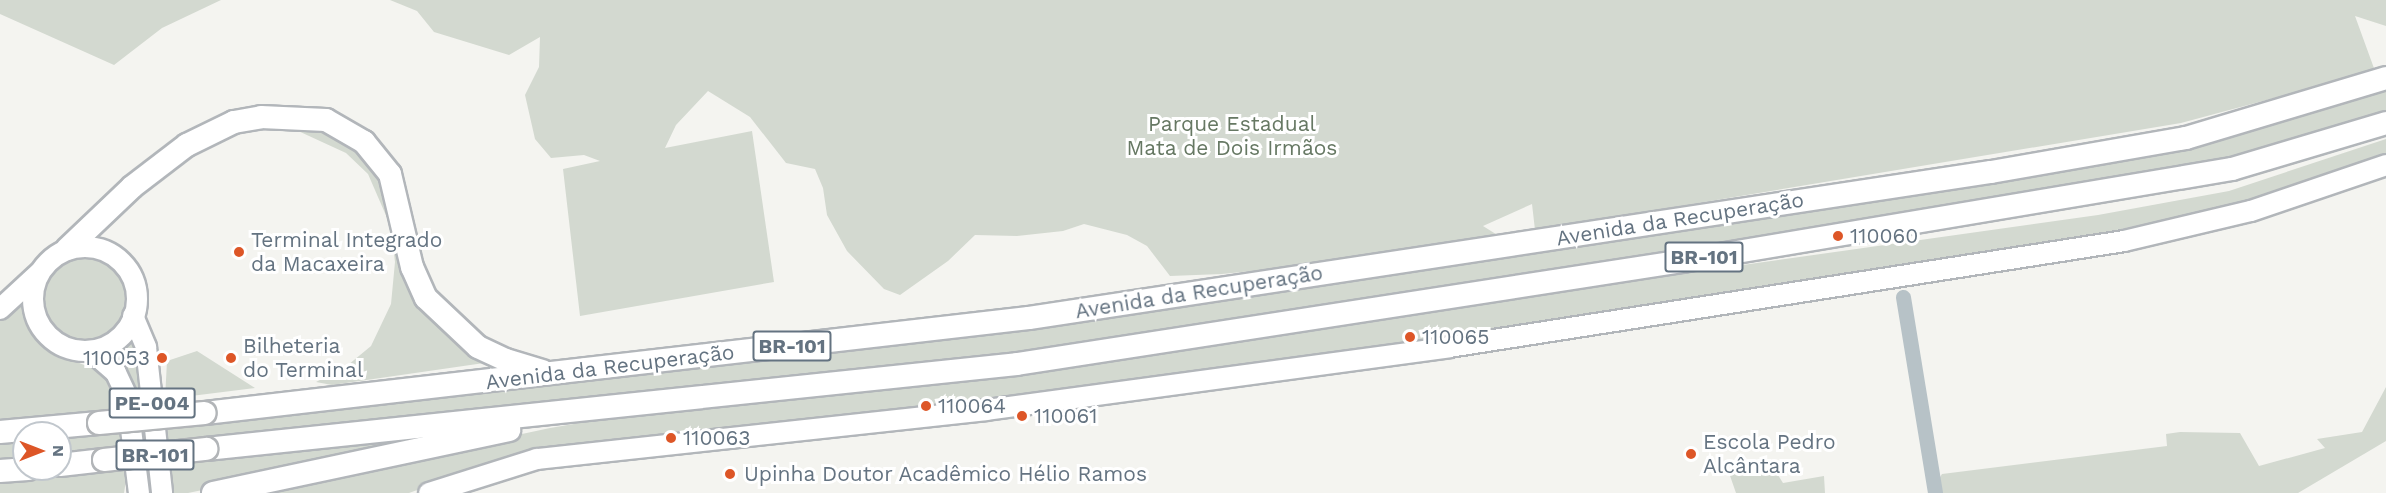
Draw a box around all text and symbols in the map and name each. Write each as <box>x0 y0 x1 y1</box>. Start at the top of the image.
park label: Parque Estadual Mata de Dois Irmãos <box>1126 111 1338 161</box>
street label: Avenida da Recuperação <box>1554 187 1806 251</box>
place label: 110060 <box>1850 223 1918 249</box>
place label: Terminal Integrado da Macaxeira <box>251 227 443 277</box>
marker: 110060 <box>1831 229 1845 243</box>
road number: BR-101 <box>1664 240 1744 274</box>
marker: Terminal Integrado da Macaxeira <box>232 245 246 259</box>
street label: Avenida da Recuperação <box>1073 260 1325 324</box>
place label: 110065 <box>1422 324 1489 350</box>
road number: BR-101 <box>752 329 832 363</box>
marker: 110065 <box>1403 330 1417 344</box>
place label: Bilheteria do Terminal <box>243 333 364 383</box>
street label: Avenida da Recuperação <box>484 339 736 395</box>
place label: 110053 <box>83 345 150 371</box>
marker: 110053 <box>155 351 169 365</box>
marker: Bilheteria do Terminal <box>224 351 238 365</box>
road number: PE-004 <box>108 386 195 420</box>
place label: 110064 <box>938 393 1006 419</box>
marker: 110064 <box>919 399 933 413</box>
place label: 110061 <box>1034 403 1097 429</box>
marker: 110061 <box>1015 409 1029 423</box>
north arrow <box>12 421 72 481</box>
place label: 110063 <box>683 425 751 451</box>
place label: Escola Pedro Alcântara <box>1703 429 1836 479</box>
marker: 110063 <box>664 431 678 445</box>
road number: BR-101 <box>114 438 195 472</box>
text: N <box>49 445 68 457</box>
marker: Escola Pedro Alcântara <box>1684 447 1698 461</box>
place label: Upinha Doutor Acadêmico Hélio Ramos <box>744 461 1149 487</box>
marker: Upinha Doutor Acadêmico Hélio Ramos <box>721 465 739 483</box>

